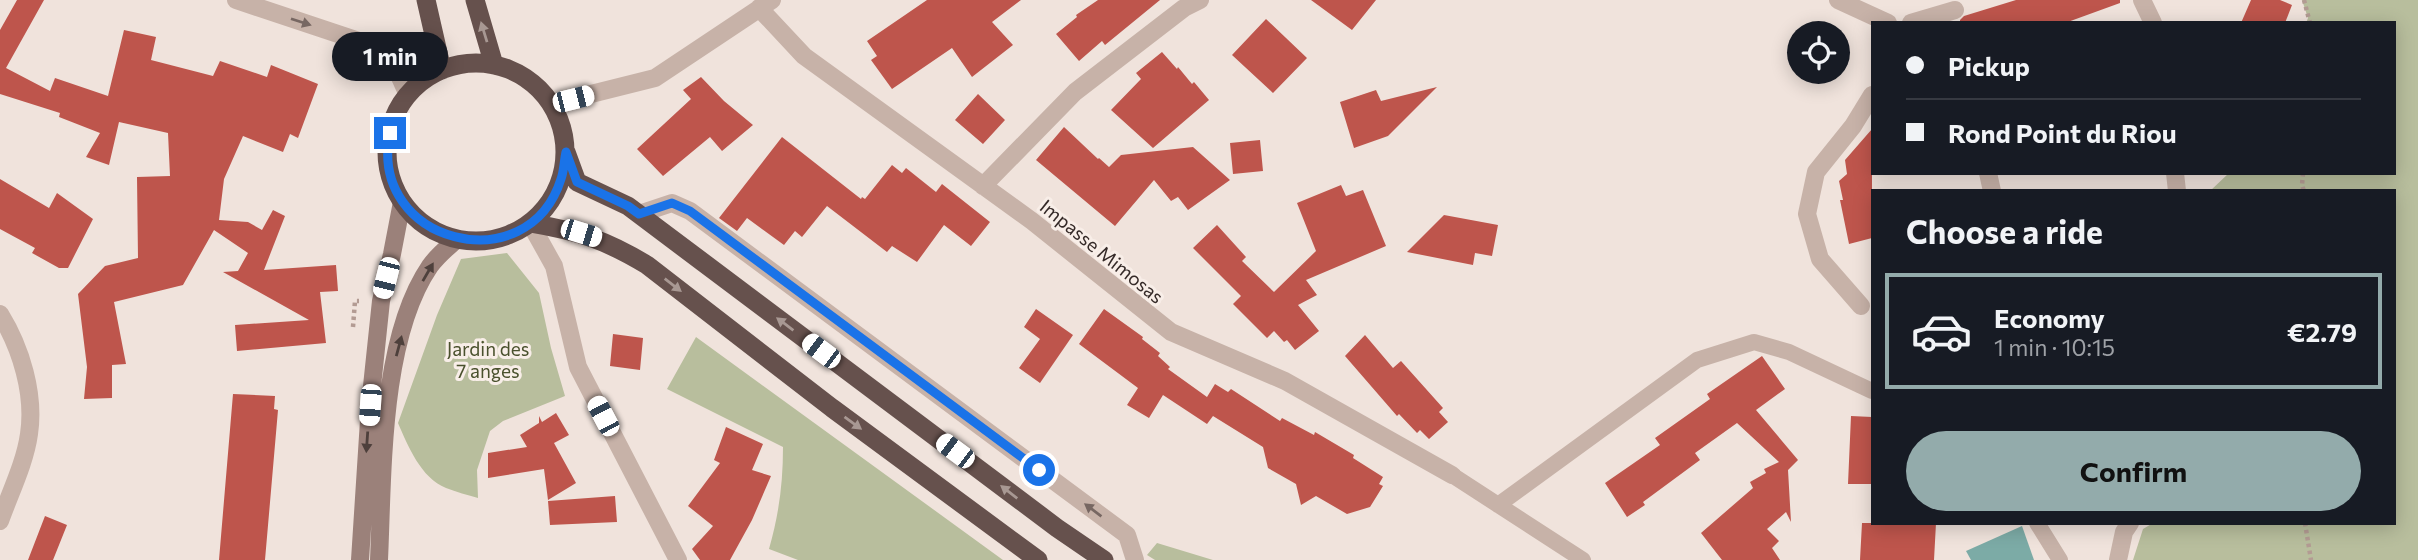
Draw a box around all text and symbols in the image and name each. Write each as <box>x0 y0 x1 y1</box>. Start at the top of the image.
one-way arrow <box>290 17 311 27</box>
map controls <box>1787 21 1850 84</box>
button: locate <box>1787 21 1850 84</box>
one-way arrow <box>479 22 489 43</box>
callout: 1 min <box>332 32 448 80</box>
text: 1 min <box>363 42 417 70</box>
text: Pickup <box>1948 50 2030 81</box>
car <box>551 84 596 114</box>
route end <box>374 117 406 149</box>
text: Rond Point du Riou <box>1948 117 2177 148</box>
street label: Impasse Mimosas <box>1036 194 1168 308</box>
text: Choose a ride <box>1906 211 2103 251</box>
car <box>558 217 605 249</box>
car <box>371 255 402 301</box>
one-way arrow <box>422 262 434 281</box>
one-way arrow <box>664 277 682 291</box>
icon: car <box>1910 300 1973 363</box>
text: Economy <box>1994 302 2105 333</box>
text: €2.79 <box>2287 316 2357 347</box>
one-way arrow <box>776 317 794 331</box>
car <box>798 330 845 372</box>
text: 1 min · 10:15 <box>1994 333 2115 361</box>
one-way arrow <box>394 335 405 357</box>
park label: Jardin des 7 anges <box>447 337 529 382</box>
car <box>359 383 382 427</box>
car <box>584 393 623 439</box>
one-way arrow <box>844 416 862 430</box>
car <box>932 430 979 472</box>
button: Confirm <box>1906 431 2361 511</box>
one-way arrow <box>362 432 373 454</box>
route start <box>1023 454 1055 486</box>
one-way arrow <box>1000 485 1018 499</box>
one-way arrow <box>1084 503 1102 517</box>

